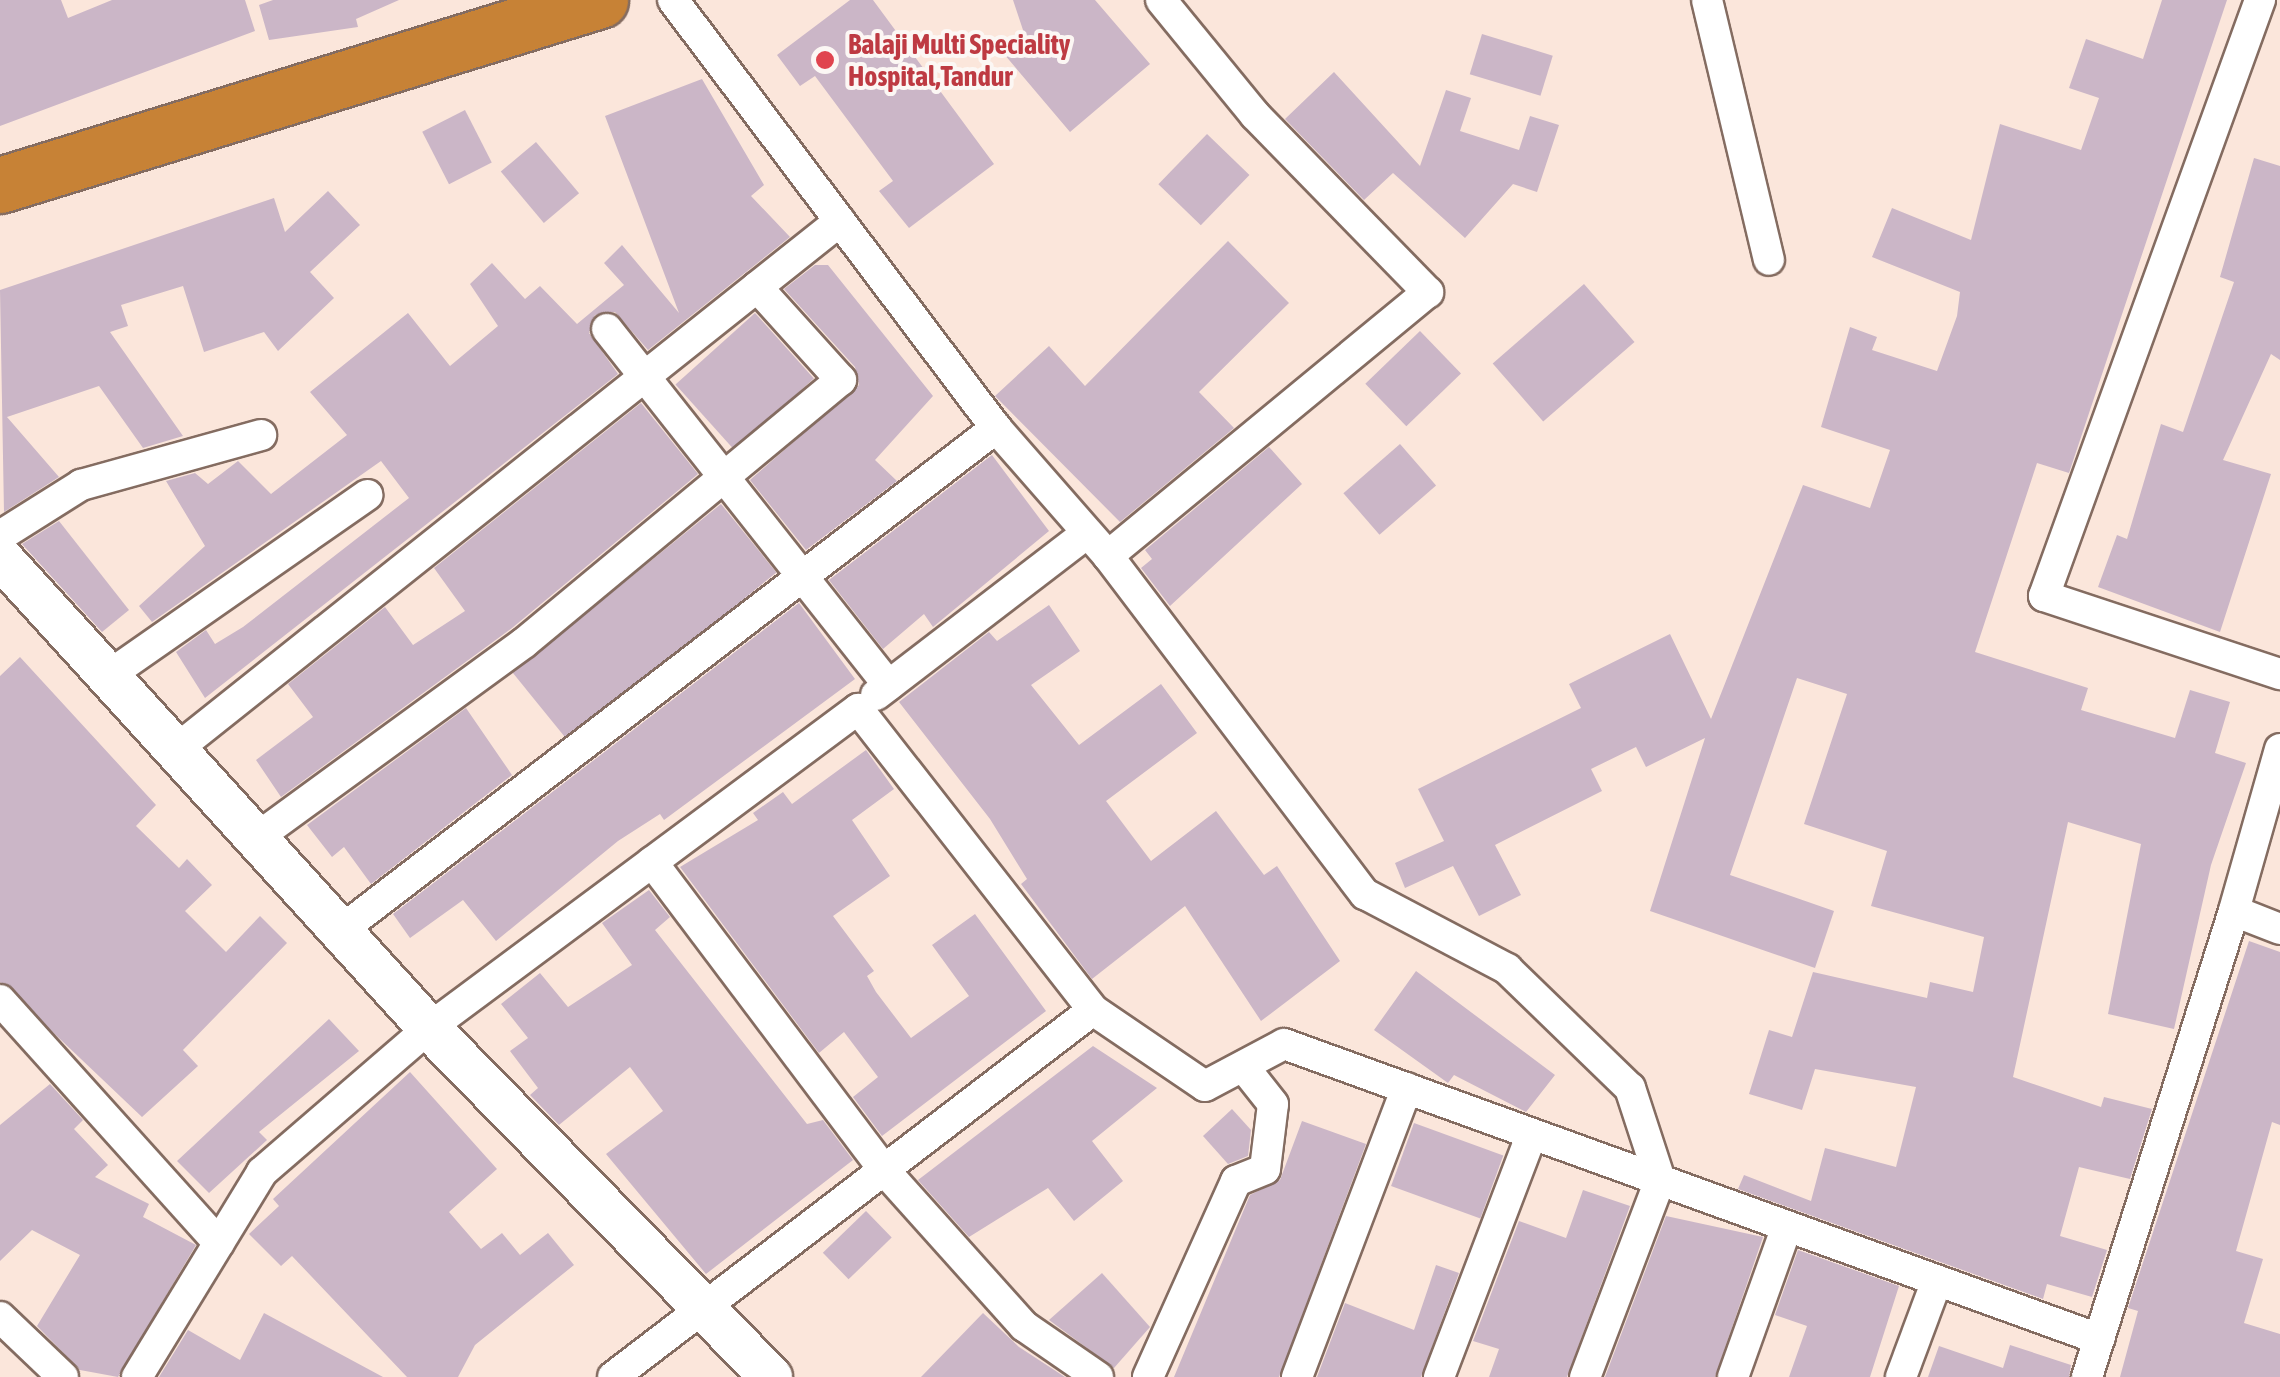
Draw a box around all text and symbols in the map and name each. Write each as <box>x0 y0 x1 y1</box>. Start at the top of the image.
place label: Balaji Multi Speciality Hospital,Tandur <box>848 27 1070 93</box>
marker: Balaji Multi Speciality Hospital,Tandur <box>812 47 838 73</box>

